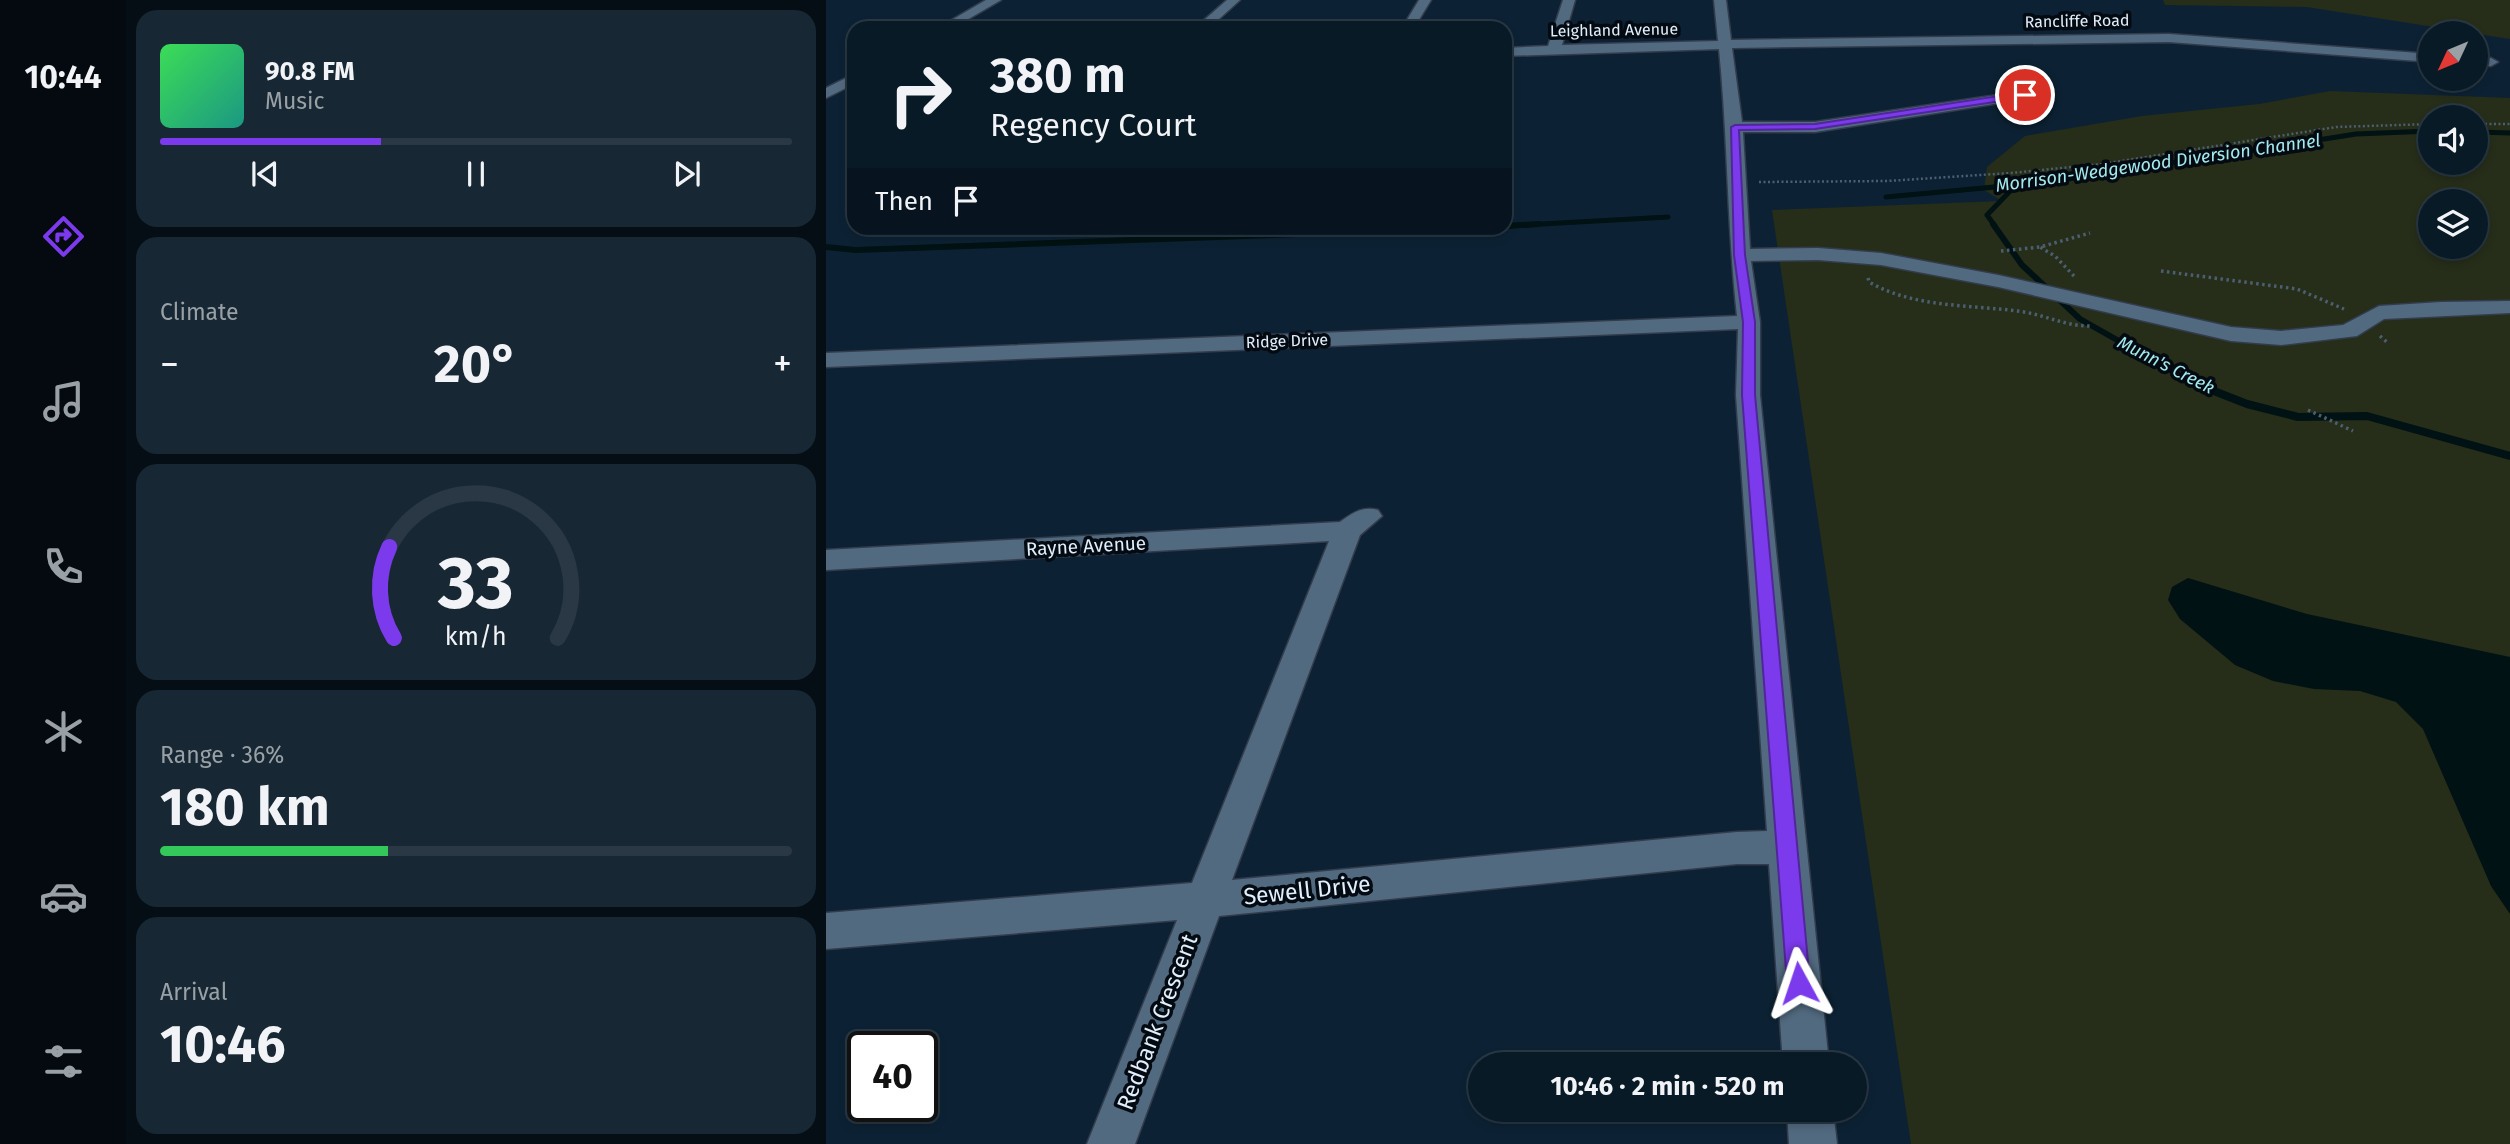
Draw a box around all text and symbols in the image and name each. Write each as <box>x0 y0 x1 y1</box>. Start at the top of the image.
street label: Rancliffe Road <box>2024 11 2130 31</box>
street label: Leighland Avenue <box>1550 19 1678 41</box>
north arrow <box>2418 21 2488 91</box>
map controls <box>2418 21 2488 259</box>
text: 380 m <box>990 46 1126 105</box>
icon: right <box>875 49 966 140</box>
text: 90.8 FM <box>265 56 355 87</box>
text: 10:44 <box>24 58 102 96</box>
pin <box>1995 65 2055 125</box>
icon: arrive <box>2006 76 2044 114</box>
text: Music <box>265 87 325 115</box>
button: sound <box>2418 105 2488 175</box>
text: Regency Court <box>990 106 1197 144</box>
water label: Morrison-Wedgewood Diversion Channel <box>1994 129 2322 197</box>
icon: previous <box>246 155 284 193</box>
icon: pause <box>457 155 495 193</box>
icon: next <box>668 155 706 193</box>
icon: arrive <box>947 182 985 220</box>
text: Then <box>875 186 933 217</box>
button: layers <box>2418 189 2488 259</box>
icon: directions <box>39 212 88 261</box>
text: Climate <box>160 298 239 326</box>
street label: Ridge Drive <box>1246 330 1328 352</box>
water label: Munn's Creek <box>2114 331 2218 399</box>
text: 20° <box>434 333 518 396</box>
text: − <box>160 341 179 387</box>
text: + <box>773 341 792 387</box>
icon: music <box>39 377 88 426</box>
street label: Rayne Avenue <box>1025 531 1147 561</box>
text: 33 <box>437 540 514 627</box>
icon: phone <box>39 542 88 591</box>
text: km/h <box>445 622 507 652</box>
icon: climate <box>39 707 88 756</box>
text: Range · 36% <box>160 741 284 769</box>
text: 180 km <box>160 776 330 839</box>
street label: Sewell Drive <box>1242 869 1372 911</box>
icon: car <box>39 872 88 921</box>
street label: Redbank Crescent <box>1111 930 1204 1114</box>
position arrow <box>1762 946 1836 1020</box>
text: Arrival <box>160 978 227 1006</box>
text: 10:46 <box>160 1013 285 1076</box>
speed limit sign: 40 <box>847 1031 938 1122</box>
icon: filters <box>39 1037 88 1086</box>
text: 10:46 · 2 min · 520 m <box>1550 1071 1785 1102</box>

